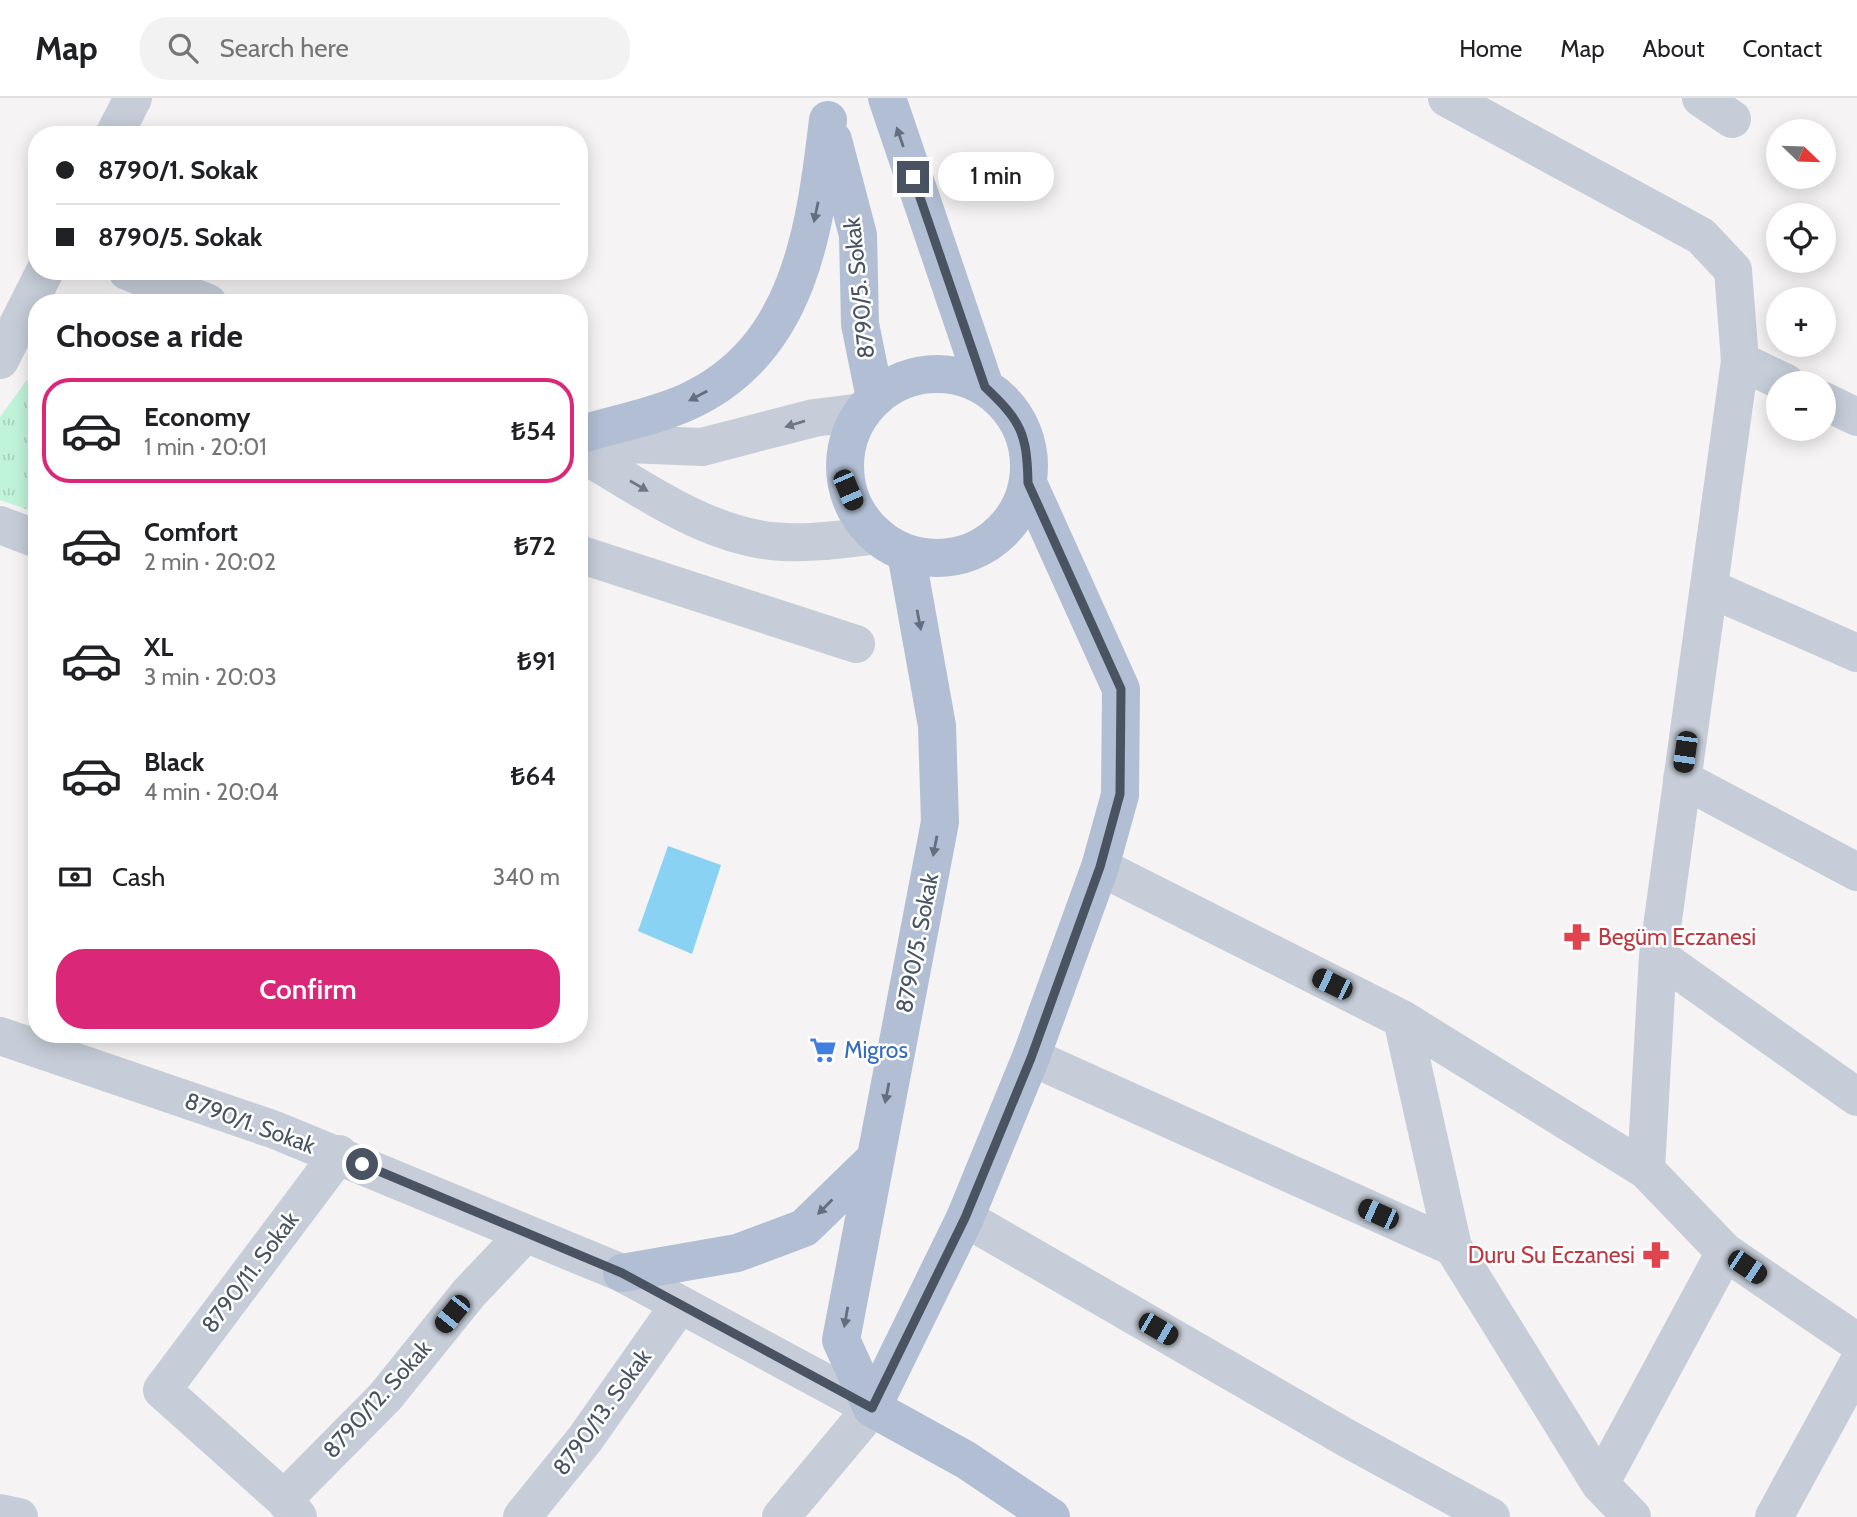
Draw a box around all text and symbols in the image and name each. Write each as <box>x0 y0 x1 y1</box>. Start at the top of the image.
search box <box>140 17 630 80</box>
text: Map <box>35 28 98 68</box>
icon: search <box>164 29 202 67</box>
text: Search here <box>220 32 349 64</box>
text: Home <box>1459 34 1522 63</box>
text: Map <box>1560 34 1605 63</box>
text: About <box>1643 34 1705 63</box>
text: Contact <box>1743 34 1822 63</box>
north arrow <box>1766 119 1836 189</box>
map controls <box>1766 119 1836 441</box>
one-way arrow <box>894 126 905 147</box>
callout: 1 min <box>937 153 1053 202</box>
text: 8790/1. Sokak <box>98 154 258 186</box>
route end <box>897 161 929 193</box>
text: 1 min <box>970 162 1022 190</box>
one-way arrow <box>810 201 821 223</box>
button: locate <box>1766 203 1836 273</box>
street label: 8790/5. Sokak <box>838 215 880 360</box>
text: 8790/5. Sokak <box>98 221 262 253</box>
button: + <box>1766 287 1836 357</box>
text: Choose a ride <box>56 316 243 355</box>
button: − <box>1766 371 1836 441</box>
one-way arrow <box>688 390 707 402</box>
icon: car <box>60 399 123 462</box>
text: Economy <box>144 401 250 433</box>
text: ₺54 <box>511 415 556 447</box>
one-way arrow <box>784 419 805 429</box>
text: 1 min · 20:01 <box>144 433 267 461</box>
car <box>831 467 866 513</box>
one-way arrow <box>629 480 648 492</box>
icon: car <box>60 514 123 577</box>
text: Comfort <box>144 516 238 548</box>
text: ₺72 <box>514 530 556 562</box>
text: 2 min · 20:02 <box>144 548 276 576</box>
one-way arrow <box>914 609 925 631</box>
icon: car <box>60 629 123 692</box>
text: XL <box>144 631 173 663</box>
text: ₺91 <box>517 645 556 677</box>
text: 3 min · 20:03 <box>144 663 277 691</box>
car <box>1672 730 1699 774</box>
icon: car <box>60 744 123 807</box>
text: Black <box>144 746 204 778</box>
text: ₺64 <box>510 760 556 792</box>
text: 4 min · 20:04 <box>144 778 278 806</box>
one-way arrow <box>930 835 941 857</box>
icon: cash <box>56 858 94 896</box>
text: Cash <box>112 861 165 893</box>
text: 340 m <box>493 863 560 891</box>
street label: 8790/5. Sokak <box>890 870 944 1015</box>
pharmacy icon: Begüm Eczanesi <box>1562 922 1592 952</box>
place label: Begüm Eczanesi <box>1598 923 1756 951</box>
button: Confirm <box>56 949 560 1029</box>
car <box>1309 965 1356 1003</box>
supermarket icon: Migros <box>808 1035 838 1065</box>
place label: Migros <box>844 1036 908 1064</box>
one-way arrow <box>881 1082 892 1104</box>
street label: 8790/1. Sokak <box>181 1086 320 1160</box>
route start <box>346 1148 378 1180</box>
car <box>1355 1196 1402 1232</box>
one-way arrow <box>817 1199 834 1215</box>
street label: 8790/11. Sokak <box>195 1205 305 1338</box>
pharmacy icon: Duru Su Eczanesi <box>1641 1240 1671 1270</box>
place label: Duru Su Eczanesi <box>1468 1241 1635 1269</box>
car <box>1724 1247 1771 1287</box>
car <box>431 1291 474 1337</box>
one-way arrow <box>840 1306 851 1328</box>
car <box>1135 1309 1182 1349</box>
street label: 8790/12. Sokak <box>317 1334 438 1464</box>
street label: 8790/13. Sokak <box>547 1343 658 1481</box>

